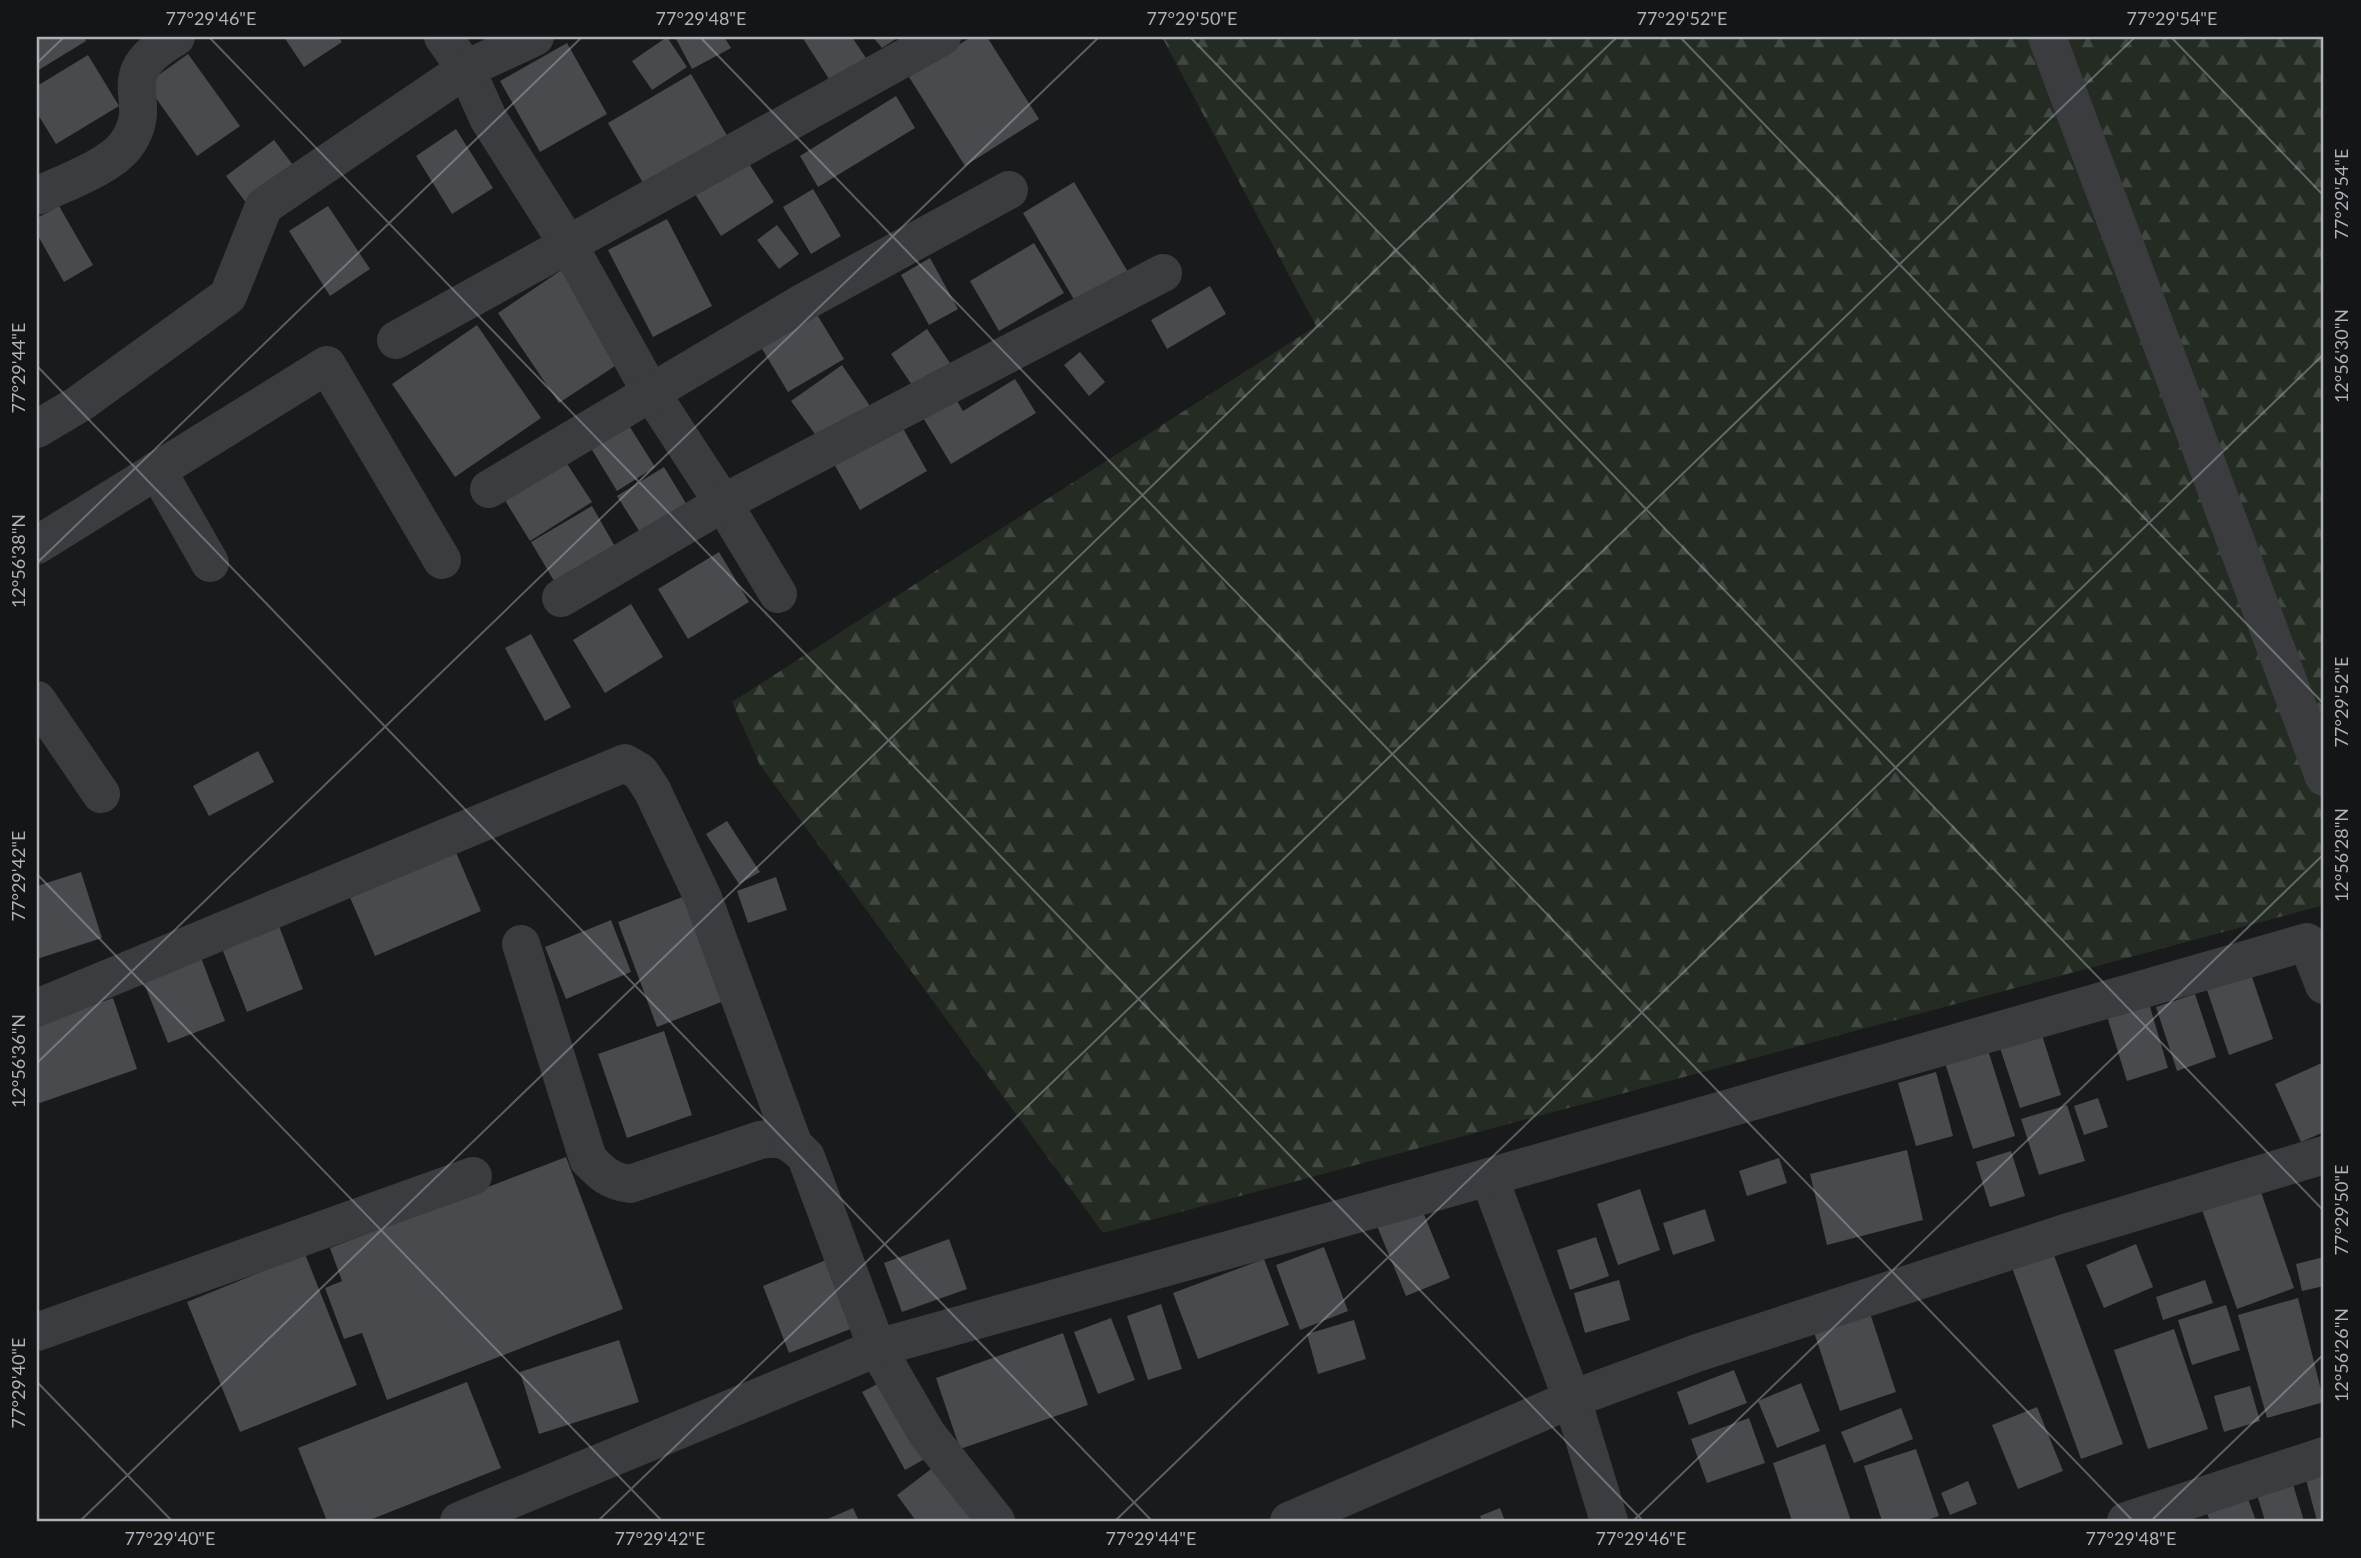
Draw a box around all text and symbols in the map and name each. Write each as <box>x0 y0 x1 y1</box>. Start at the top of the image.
text: 77°29'46"E <box>166 7 256 29</box>
text: 77°29'48"E <box>656 7 746 29</box>
text: 77°29'50"E <box>1147 7 1237 29</box>
text: 77°29'52"E <box>1637 7 1727 29</box>
text: 77°29'54"E <box>2127 7 2217 29</box>
text: 77°29'54"E <box>2330 149 2352 239</box>
text: 12°56'30"N <box>2330 309 2352 403</box>
text: 77°29'44"E <box>7 323 29 413</box>
text: 12°56'38"N <box>7 514 29 608</box>
text: 77°29'52"E <box>2330 657 2352 747</box>
text: 12°56'28"N <box>2330 808 2352 902</box>
text: 77°29'42"E <box>7 831 29 921</box>
text: 12°56'36"N <box>7 1014 29 1108</box>
text: 77°29'50"E <box>2330 1165 2352 1255</box>
text: 12°56'26"N <box>2330 1308 2352 1402</box>
text: 77°29'40"E <box>7 1338 29 1428</box>
text: 77°29'40"E <box>125 1527 215 1549</box>
text: 77°29'42"E <box>615 1527 705 1549</box>
text: 77°29'44"E <box>1106 1527 1196 1549</box>
text: 77°29'46"E <box>1596 1527 1686 1549</box>
text: 77°29'48"E <box>2086 1527 2176 1549</box>

